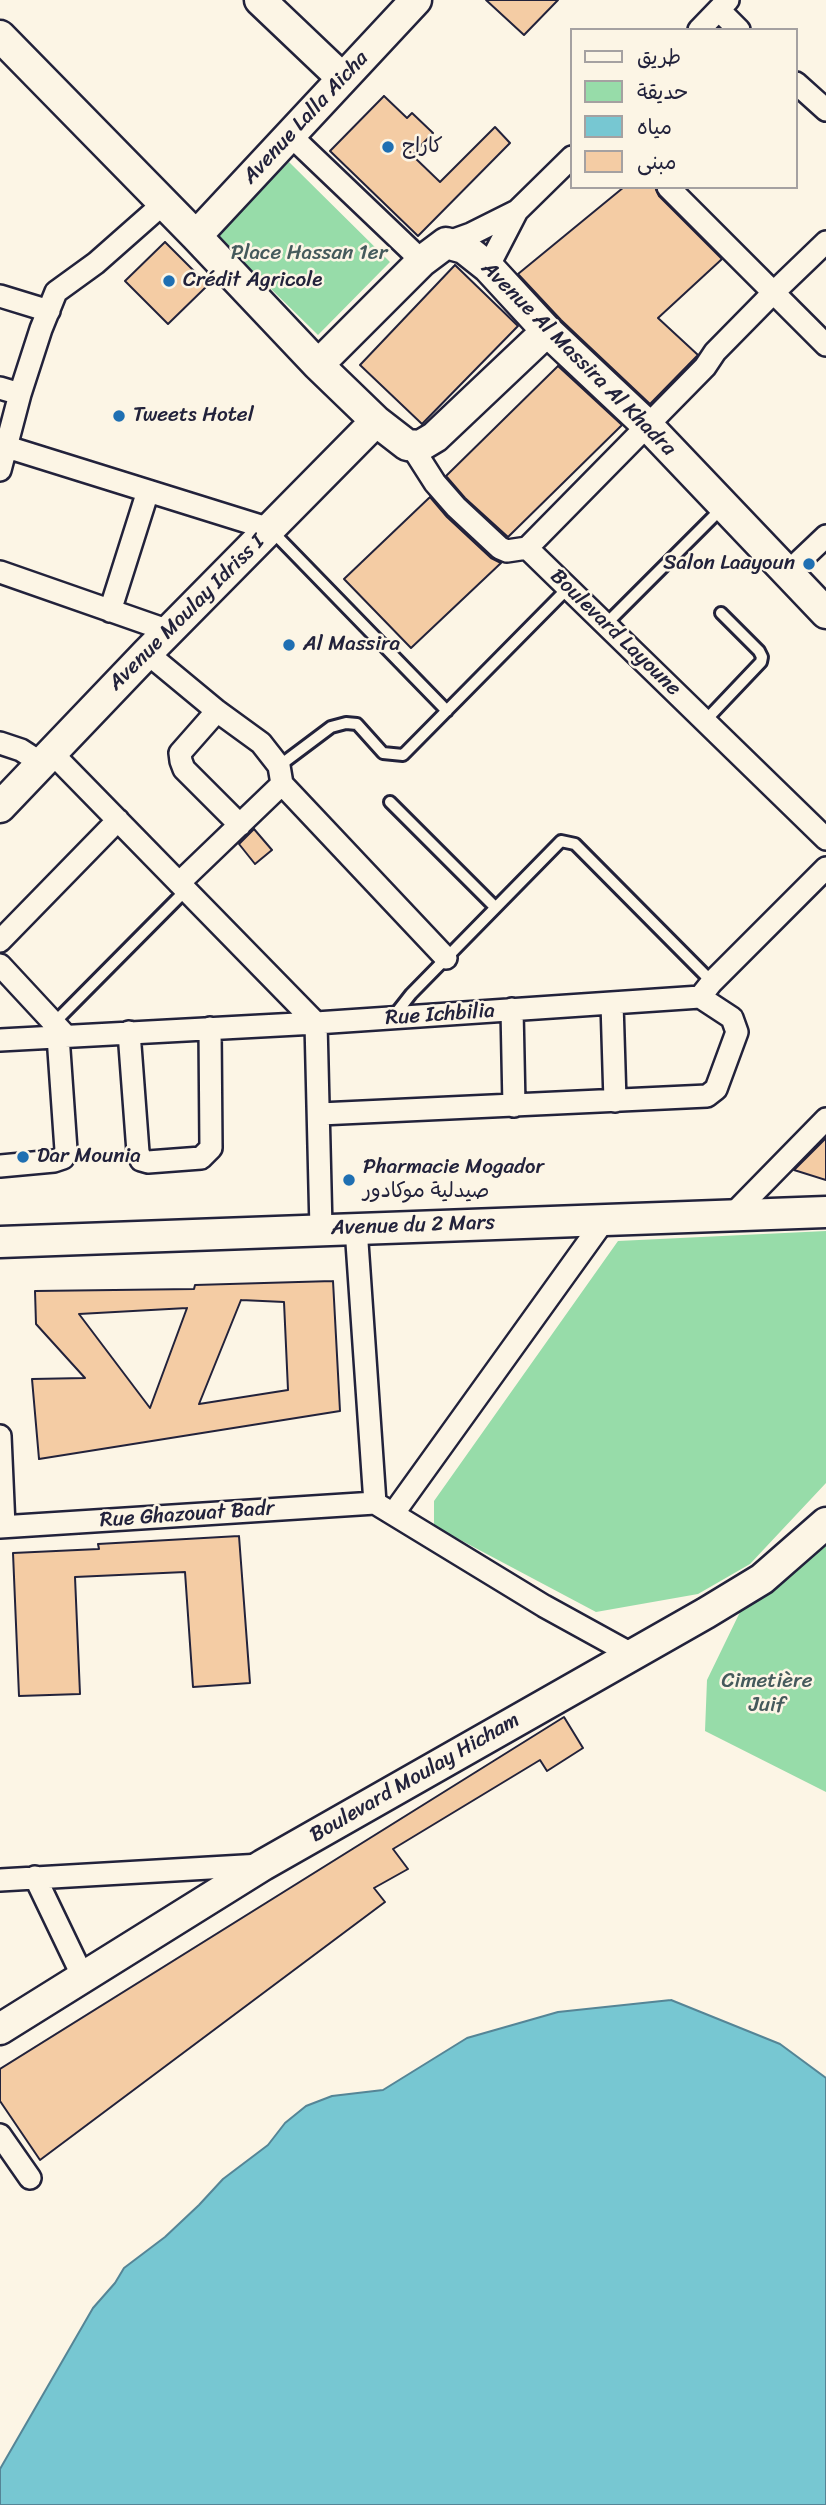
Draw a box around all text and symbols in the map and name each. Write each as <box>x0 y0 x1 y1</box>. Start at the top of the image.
legend <box>570 28 798 189</box>
text: طريق <box>637 38 681 76</box>
street label: Avenue Lalla Aicha <box>238 46 374 190</box>
text: حديقة <box>637 73 688 111</box>
text: مياه <box>637 108 672 146</box>
place label: كاراج <box>402 134 443 160</box>
marker: كاراج <box>380 139 396 155</box>
text: مبنى <box>637 143 676 181</box>
park label: Place Hassan 1er <box>231 241 387 267</box>
street label: Avenue Al Massira Al Khadra <box>475 256 681 462</box>
place label: Crédit Agricole <box>183 268 322 294</box>
marker: Crédit Agricole <box>161 273 177 289</box>
place label: Tweets Hotel <box>133 403 254 429</box>
marker: Tweets Hotel <box>111 408 127 424</box>
street label: Avenue Moulay Idriss I <box>104 530 270 696</box>
place label: Salon Laayoun <box>663 551 795 577</box>
marker: Salon Laayoun <box>801 556 817 572</box>
street label: Boulevard Layoune <box>544 564 686 702</box>
place label: Al Massira <box>303 632 400 658</box>
marker: Al Massira <box>281 637 297 653</box>
street label: Rue Ichbilia <box>385 999 495 1031</box>
place label: Dar Mounia <box>37 1144 141 1170</box>
marker: Dar Mounia <box>15 1149 31 1165</box>
place label: Pharmacie Mogador صيدلية موكادور <box>363 1155 544 1205</box>
marker: Pharmacie Mogador صيدلية موكادور <box>341 1172 357 1188</box>
street label: Avenue du 2 Mars <box>331 1211 495 1241</box>
street label: Rue Ghazouat Badr <box>99 1496 275 1534</box>
park label: Cimetière Juif <box>722 1669 812 1719</box>
street label: Boulevard Moulay Hicham <box>306 1708 524 1848</box>

